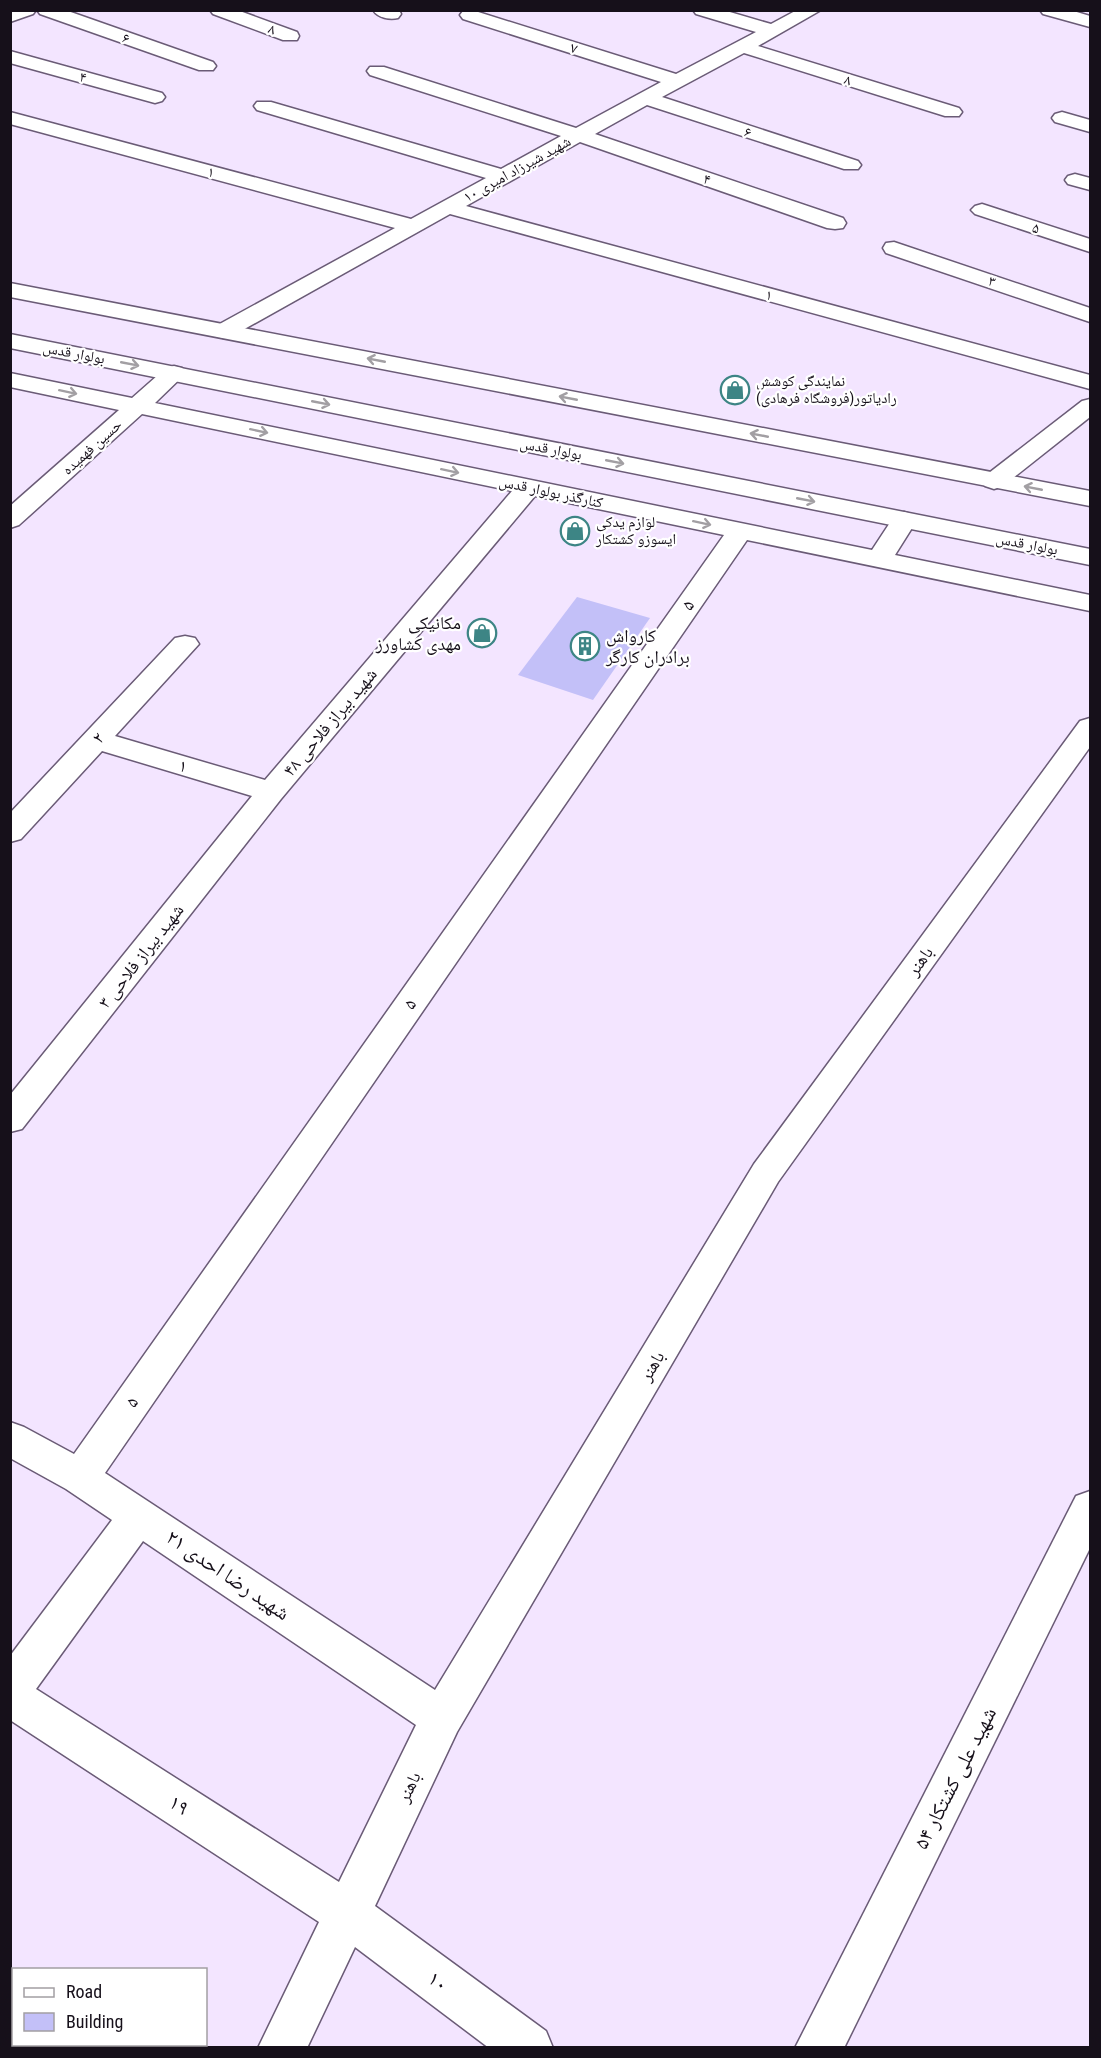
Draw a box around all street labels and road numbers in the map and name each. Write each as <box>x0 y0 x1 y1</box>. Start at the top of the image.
street label: ۸ <box>266 19 278 39</box>
street label: ۶ <box>120 28 132 48</box>
street label: ۷ <box>568 38 580 58</box>
street label: ۴ <box>77 67 89 87</box>
street label: ۸ <box>842 70 854 90</box>
street label: ۶ <box>742 122 754 142</box>
street label: شهید شیرزاد امیری ۱۰ <box>460 132 574 207</box>
street label: ۱ <box>205 162 217 182</box>
street label: ۴ <box>701 169 713 189</box>
street label: ۵ <box>1030 218 1042 238</box>
street label: ۳ <box>986 271 998 291</box>
street label: ۱ <box>763 285 775 305</box>
street label: بولوار قدس <box>41 338 107 369</box>
street label: حسین فهمیده <box>58 415 127 479</box>
street label: بولوار قدس <box>518 434 584 465</box>
street label: کنارگذر بولوار قدس <box>497 472 604 513</box>
street label: بولوار قدس <box>994 529 1060 560</box>
street label: ۵ <box>677 595 699 614</box>
street label: شهید بیراز فلاحی ۴۸ <box>278 663 382 781</box>
street label: ۲ <box>87 728 108 748</box>
street label: ۱ <box>176 754 190 777</box>
street label: شهید بیراز فلاحی ۳ <box>93 899 189 1013</box>
street label: باهنر <box>901 942 938 981</box>
street label: ۵ <box>399 994 421 1013</box>
street label: باهنر <box>634 1347 669 1386</box>
street label: ۵ <box>121 1392 143 1411</box>
street label: شهید رضا احدی ۲۱ <box>162 1525 294 1625</box>
street label: شهید علی کشتکار ۵۴ <box>909 1703 1002 1853</box>
street label: باهنر <box>392 1768 425 1807</box>
street label: ۱۹ <box>165 1790 193 1820</box>
street label: ۱۰ <box>423 1966 453 1996</box>

